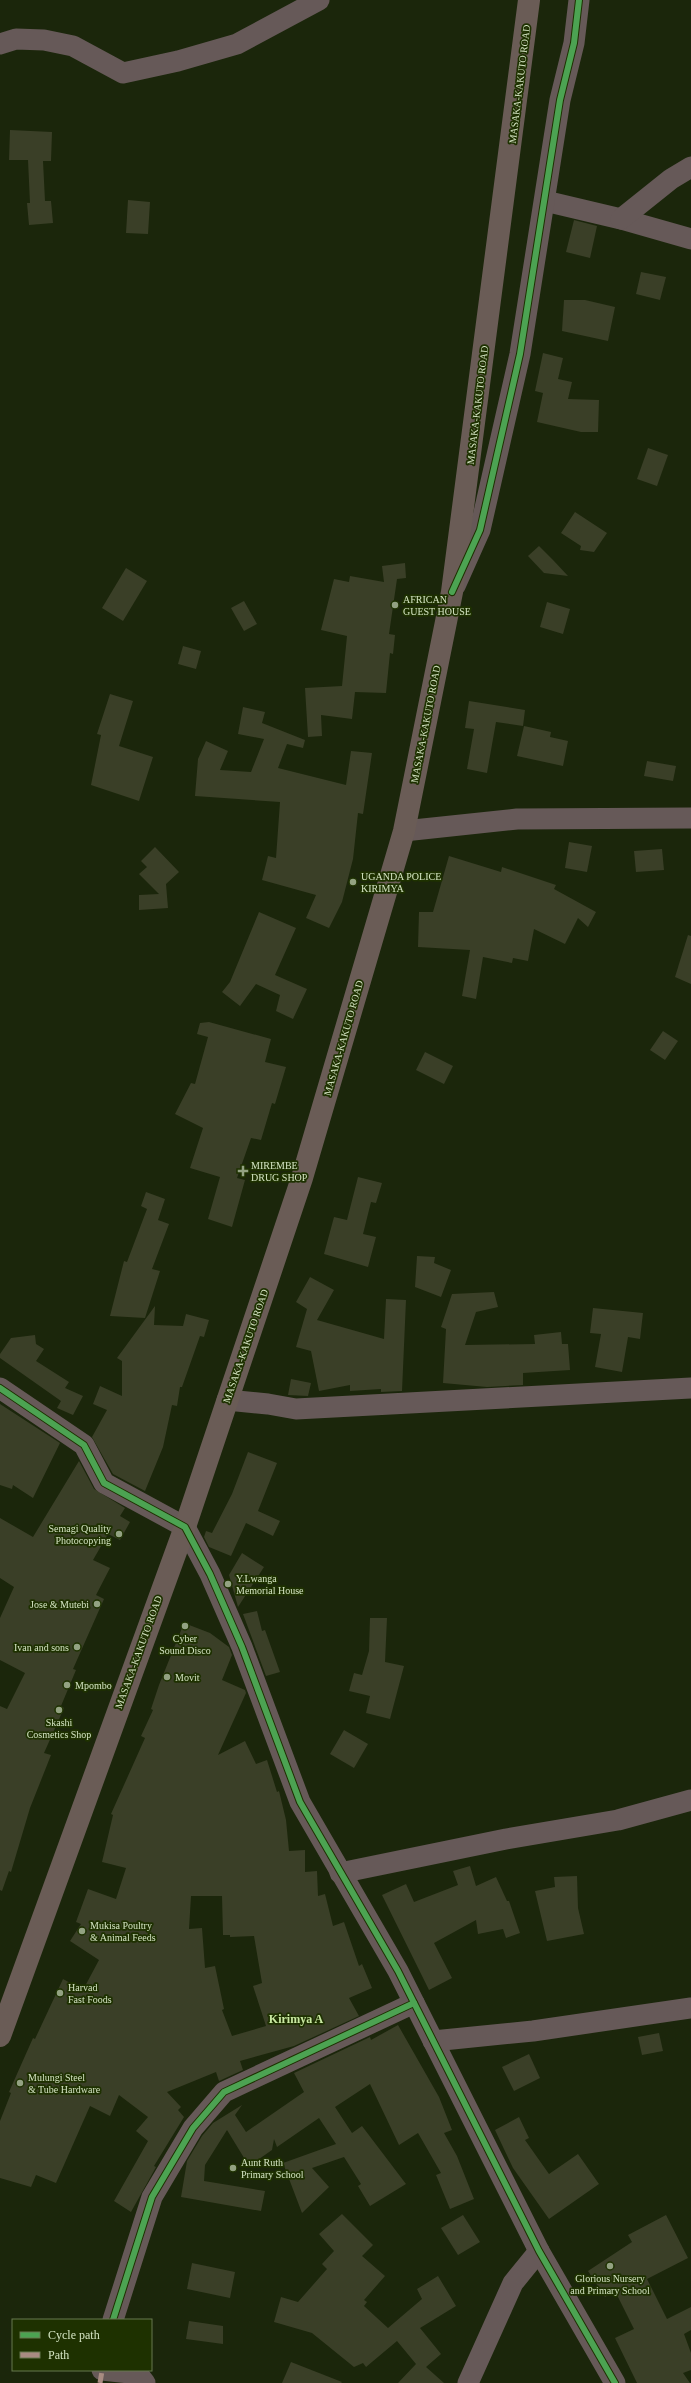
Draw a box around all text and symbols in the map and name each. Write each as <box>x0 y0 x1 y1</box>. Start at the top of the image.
street label: MASAKA-KAKUTO ROAD <box>507 24 532 144</box>
street label: MASAKA-KAKUTO ROAD <box>465 345 490 465</box>
place label: AFRICAN GUEST HOUSE <box>403 594 471 617</box>
marker: AFRICAN GUEST HOUSE <box>390 600 400 610</box>
street label: MASAKA-KAKUTO ROAD <box>409 664 442 784</box>
place label: UGANDA POLICE KIRIMYA <box>361 871 441 894</box>
marker: UGANDA POLICE KIRIMYA <box>348 877 358 887</box>
street label: MASAKA-KAKUTO ROAD <box>322 979 365 1097</box>
place label: MIREMBE DRUG SHOP <box>251 1160 308 1183</box>
marker: MIREMBE DRUG SHOP <box>238 1166 248 1176</box>
street label: MASAKA-KAKUTO ROAD <box>221 1288 270 1404</box>
place label: Semagi Quality Photocopying <box>49 1523 111 1546</box>
marker: Semagi Quality Photocopying <box>114 1529 124 1539</box>
place label: Y.Lwanga Memorial House <box>236 1573 304 1596</box>
marker: Y.Lwanga Memorial House <box>223 1579 233 1589</box>
street label: MASAKA-KAKUTO ROAD <box>113 1594 164 1710</box>
place label: Jose & Mutebi <box>30 1599 89 1610</box>
marker: Jose & Mutebi <box>92 1599 102 1609</box>
marker: Cyber Sound Disco <box>180 1621 190 1631</box>
place label: Cyber Sound Disco <box>159 1633 211 1656</box>
place label: Ivan and sons <box>14 1642 69 1653</box>
marker: Ivan and sons <box>72 1642 82 1652</box>
marker: Movit <box>162 1672 172 1682</box>
place label: Movit <box>175 1672 200 1683</box>
marker: Mpombo <box>62 1680 72 1690</box>
place label: Mpombo <box>75 1680 112 1691</box>
marker: Skashi Cosmetics Shop <box>54 1705 64 1715</box>
place label: Skashi Cosmetics Shop <box>27 1717 91 1740</box>
place label: Mukisa Poultry & Animal Feeds <box>90 1920 156 1943</box>
marker: Mukisa Poultry & Animal Feeds <box>77 1926 87 1936</box>
place label: Harvad Fast Foods <box>68 1982 112 2005</box>
marker: Harvad Fast Foods <box>55 1988 65 1998</box>
district label: Kirimya A <box>269 2012 323 2026</box>
place label: Mulungi Steel & Tube Hardware <box>28 2072 101 2095</box>
marker: Mulungi Steel & Tube Hardware <box>15 2078 25 2088</box>
place label: Aunt Ruth Primary School <box>241 2157 304 2180</box>
marker: Aunt Ruth Primary School <box>228 2163 238 2173</box>
marker: Glorious Nursery and Primary School <box>605 2261 615 2271</box>
place label: Glorious Nursery and Primary School <box>570 2273 650 2296</box>
legend <box>12 2319 152 2371</box>
text: Cycle path <box>48 2328 100 2342</box>
text: Path <box>48 2348 69 2362</box>

